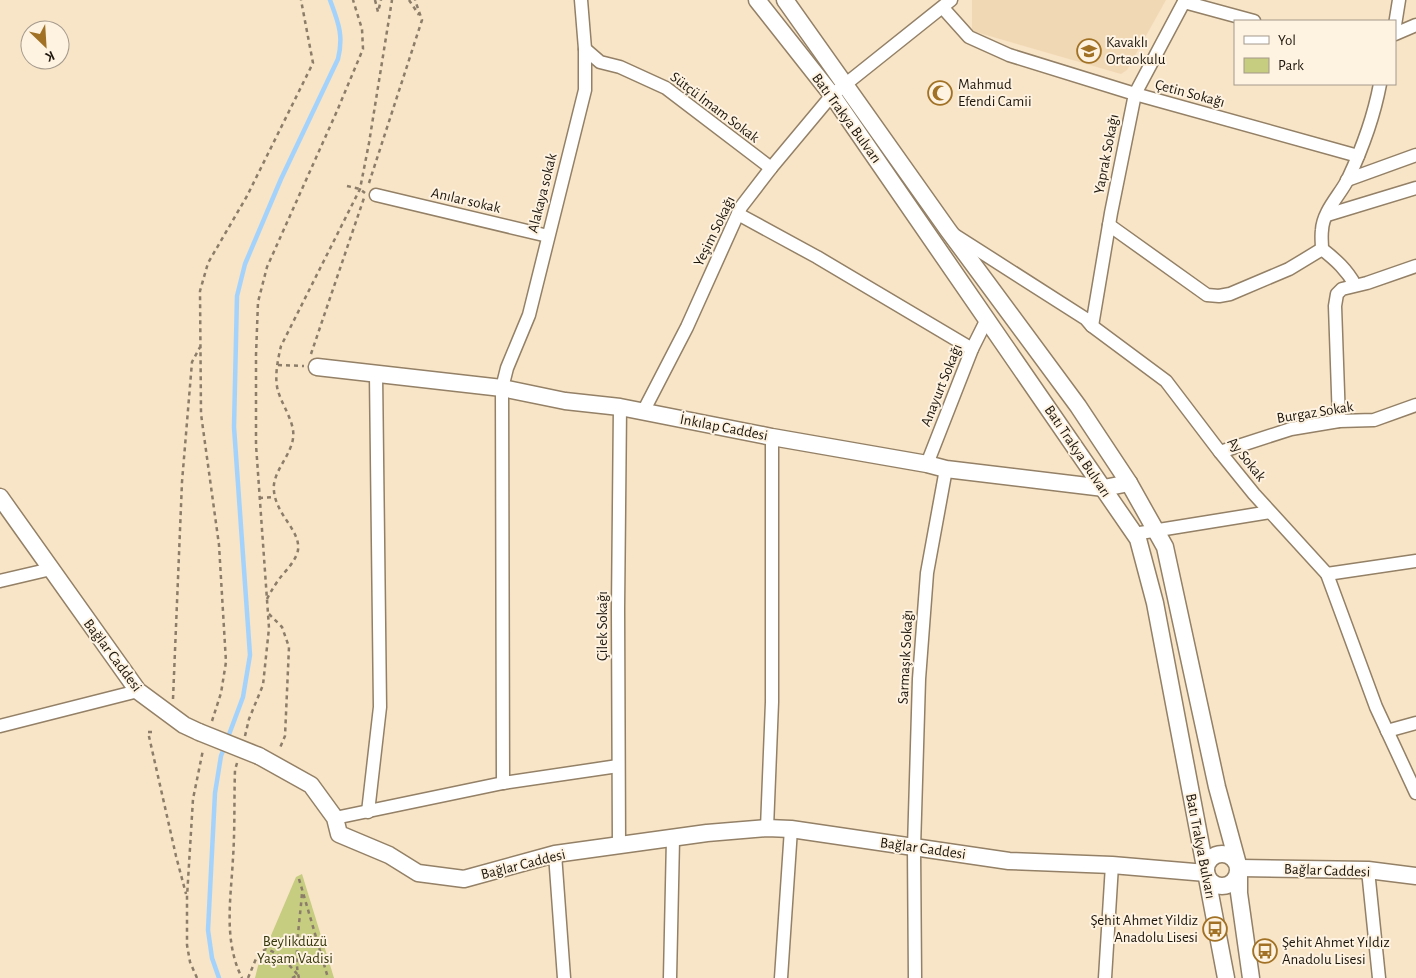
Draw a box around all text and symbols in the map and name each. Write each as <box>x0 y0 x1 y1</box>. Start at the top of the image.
north arrow <box>20 20 70 70</box>
legend <box>1234 20 1396 85</box>
text: Yol <box>1278 33 1296 48</box>
place label: Kavaklı Ortaokulu <box>1106 35 1166 67</box>
school or university icon: Kavaklı Ortaokulu <box>1076 38 1102 64</box>
text: K <box>43 48 57 64</box>
text: Park <box>1278 58 1304 73</box>
street label: Sütçü İmam Sokak <box>668 68 763 146</box>
street label: Batı Trakya Bulvarı <box>809 71 884 166</box>
place label: Mahmud Efendi Camii <box>958 77 1032 109</box>
street label: Çetin Sokağı <box>1153 77 1226 110</box>
mosque icon: Mahmud Efendi Camii <box>927 80 953 106</box>
street label: Yaprak Sokağı <box>1091 113 1122 195</box>
street label: Alakaya sokak <box>525 152 560 234</box>
street label: Anılar sokak <box>430 185 502 216</box>
street label: Yeşim Sokağı <box>691 194 738 269</box>
street label: Anayurt Sokağı <box>918 342 965 429</box>
street label: Burgaz Sokak <box>1276 399 1355 426</box>
street label: Batı Trakya Bulvarı <box>1041 403 1114 500</box>
street label: İnkılap Caddesi <box>679 410 769 443</box>
street label: Ay Sokak <box>1225 434 1269 484</box>
street label: Çilek Sokağı <box>595 591 610 661</box>
street label: Sarmaşık Sokağı <box>896 610 915 705</box>
street label: Bağlar Caddesi <box>81 616 145 694</box>
street label: Batı Trakya Bulvarı <box>1183 792 1218 900</box>
street label: Bağlar Caddesi <box>879 835 967 862</box>
street label: Bağlar Caddesi <box>479 847 567 882</box>
street label: Bağlar Caddesi <box>1284 861 1370 880</box>
place label: Şehit Ahmet Yildiz Anadolu Lisesi <box>1090 913 1198 945</box>
bus stop icon: Şehit Ahmet Yildiz Anadolu Lisesi <box>1202 916 1228 942</box>
park label: Beylikdüzü Yaşam Vadisi <box>257 934 333 966</box>
place label: Şehit Ahmet Yıldız Anadolu Lisesi <box>1282 935 1390 967</box>
bus stop icon: Şehit Ahmet Yıldız Anadolu Lisesi <box>1252 938 1278 964</box>

